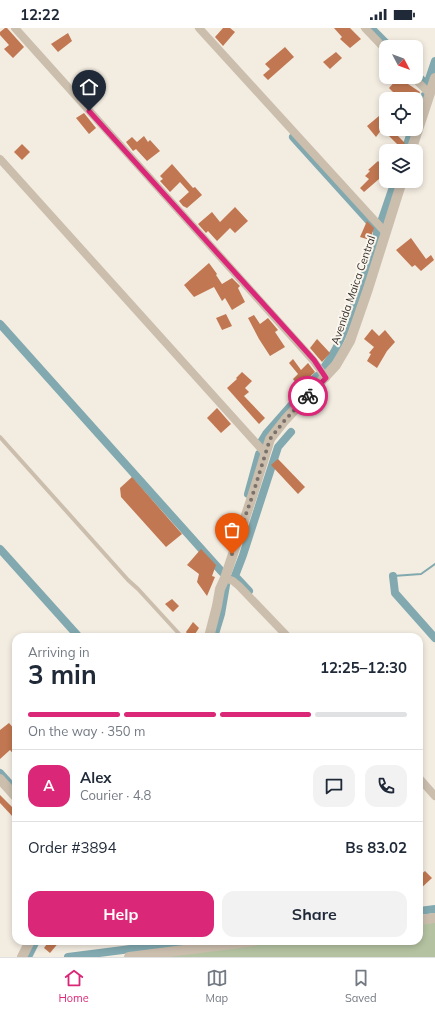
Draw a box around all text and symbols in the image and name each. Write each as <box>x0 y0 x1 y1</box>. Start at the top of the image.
text: 12:22 <box>20 5 60 24</box>
north arrow <box>379 40 423 84</box>
map controls <box>379 40 423 188</box>
pin <box>72 70 106 111</box>
icon: home <box>78 76 100 98</box>
button: locate <box>379 92 423 136</box>
button: layers <box>379 144 423 188</box>
street label: Avenida Maica Central <box>328 233 378 347</box>
courier <box>288 376 328 416</box>
icon: bike <box>297 385 319 407</box>
pin <box>215 513 249 554</box>
icon: bag <box>221 519 243 541</box>
text: Arriving in <box>28 644 90 660</box>
text: 3 min <box>28 658 97 691</box>
text: 12:25–12:30 <box>320 658 407 677</box>
text: On the way · 350 m <box>28 723 145 739</box>
button: chat <box>313 765 355 807</box>
button: phone <box>365 765 407 807</box>
text: Alex <box>80 768 112 787</box>
text: A <box>43 776 55 795</box>
text: Courier · 4.8 <box>80 787 151 803</box>
text: Order #3894 <box>28 838 116 857</box>
text: Bs 83.02 <box>345 838 407 857</box>
button: Help <box>28 891 214 937</box>
button: Share <box>222 891 407 937</box>
tab: Home <box>58 967 89 1005</box>
tab: Map <box>205 967 228 1005</box>
tab: Saved <box>345 967 377 1005</box>

